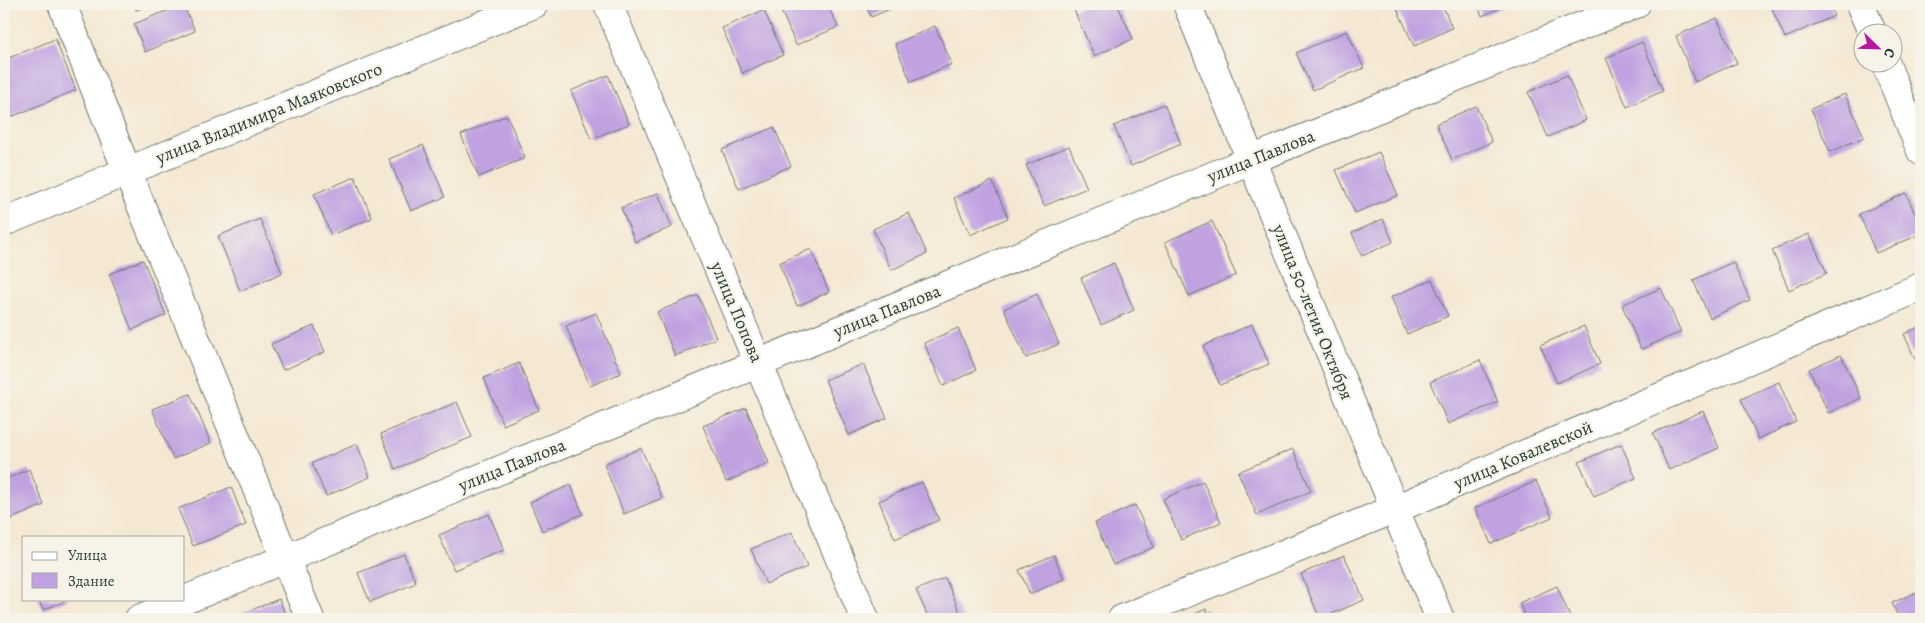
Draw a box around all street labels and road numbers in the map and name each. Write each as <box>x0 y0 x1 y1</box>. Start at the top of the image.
street label: улица Владимира Маяковского <box>151 57 386 170</box>
street label: улица Павлова <box>1203 123 1319 189</box>
street label: улица 50-летия Октября <box>1266 220 1359 403</box>
street label: улица Попова <box>705 257 769 367</box>
street label: улица Павлова <box>829 278 945 344</box>
street label: улица Ковалевской <box>1449 415 1596 495</box>
street label: улица Павлова <box>454 432 570 498</box>

